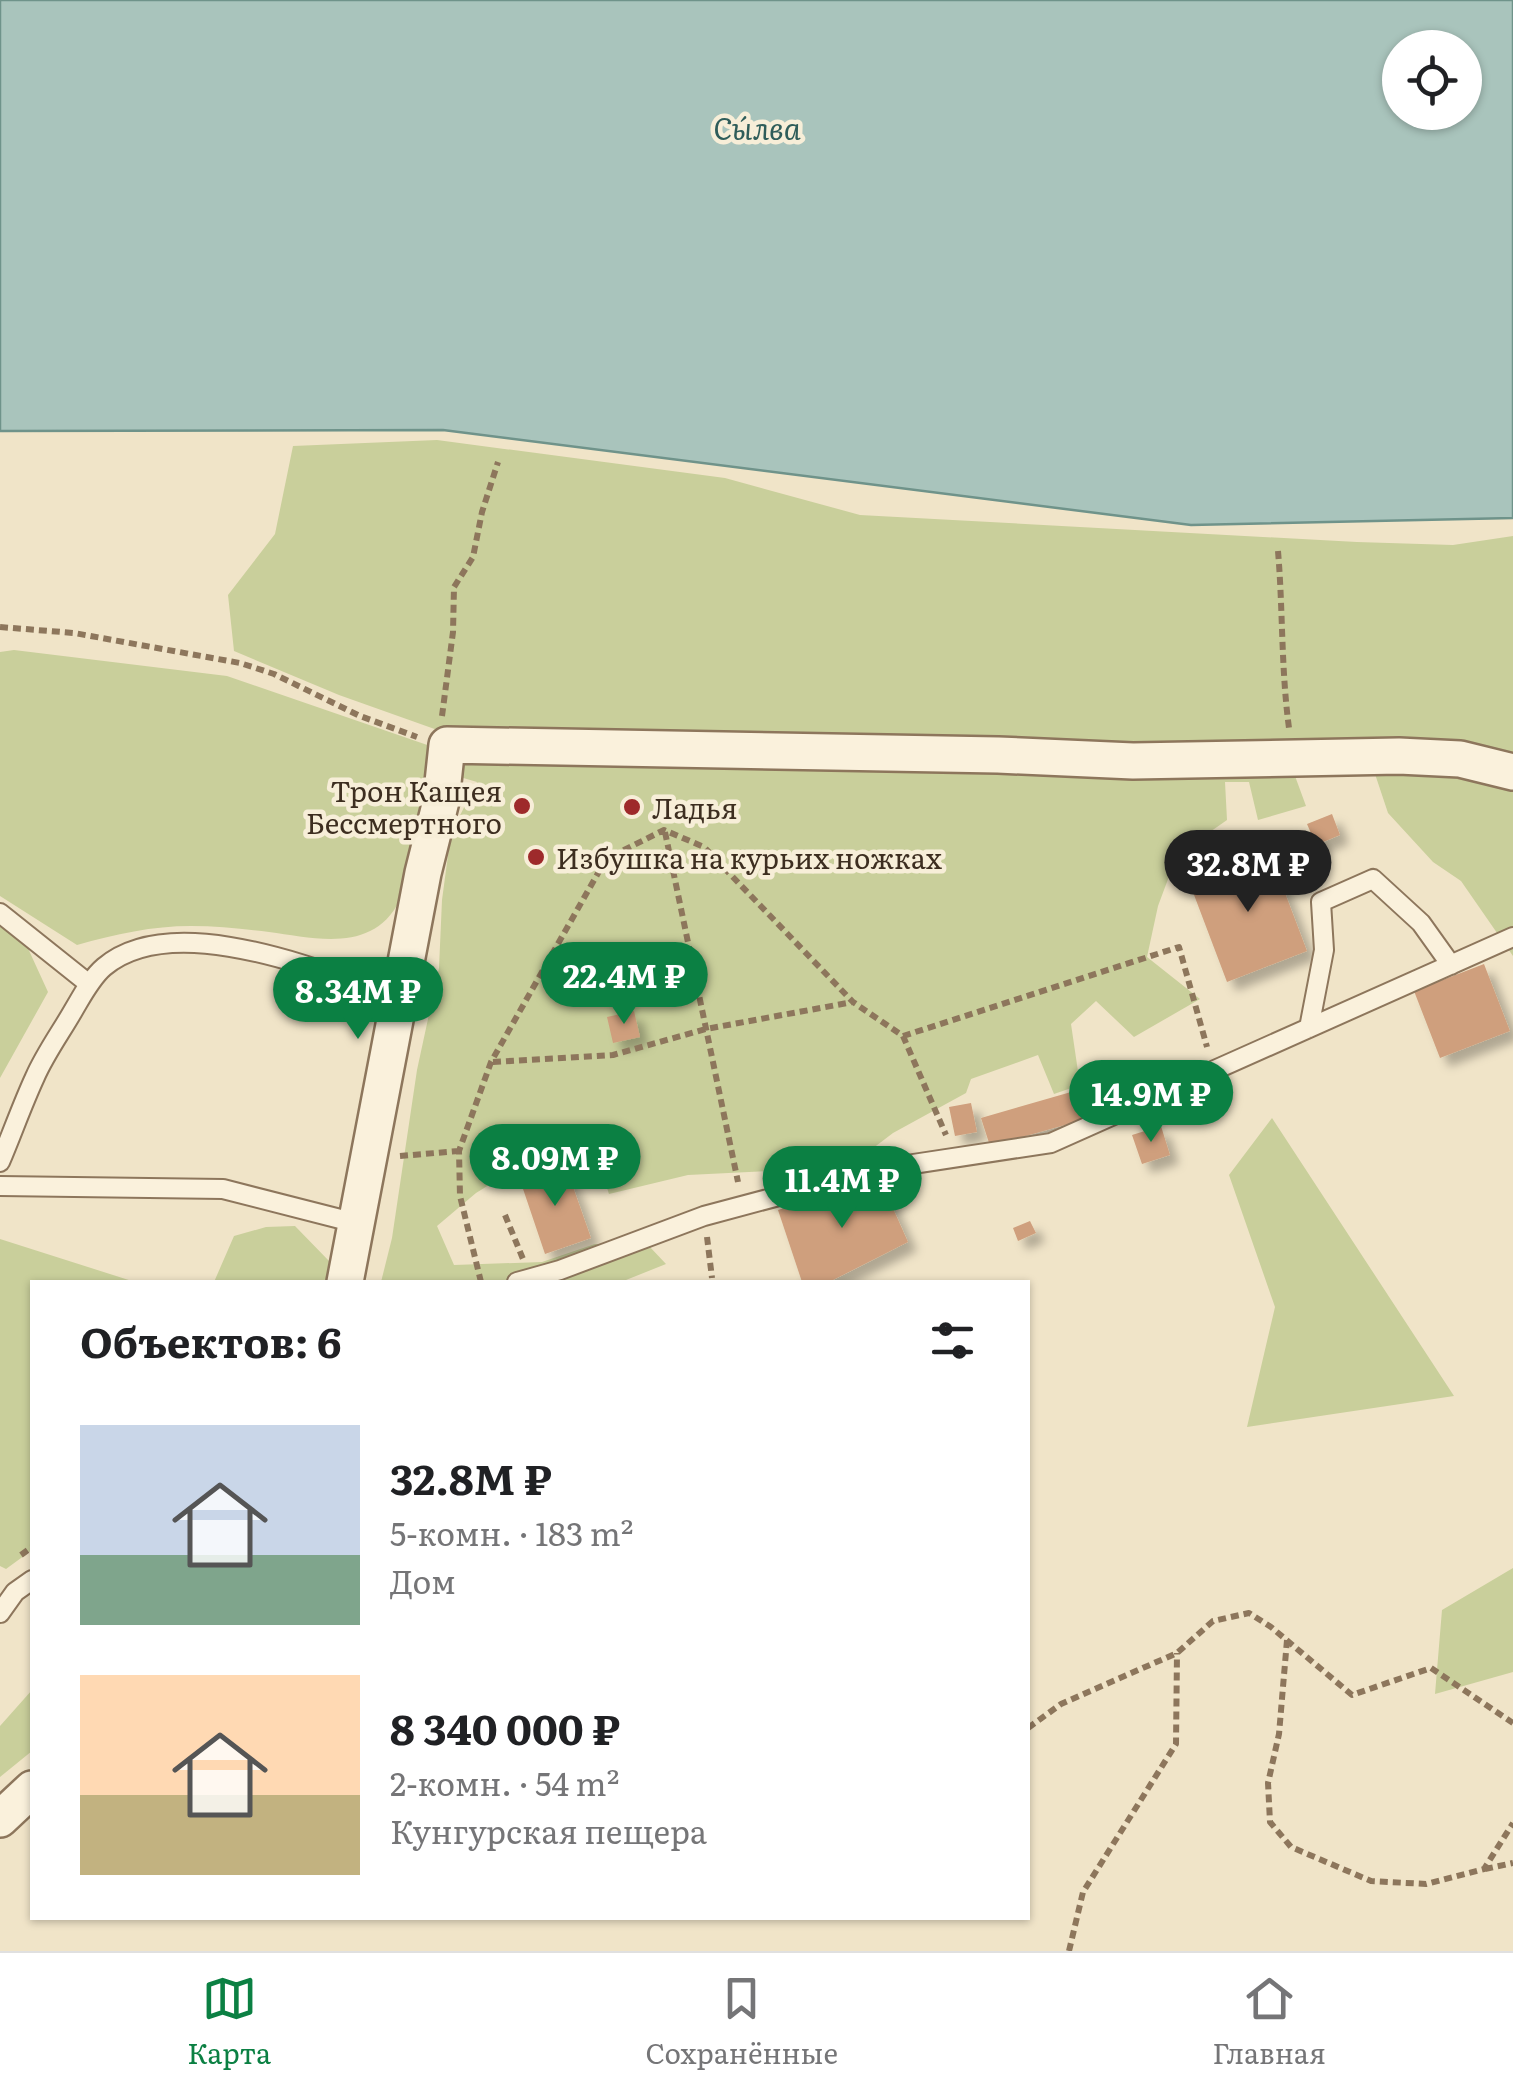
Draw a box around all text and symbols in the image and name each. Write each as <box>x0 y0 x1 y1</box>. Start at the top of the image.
map controls <box>1382 30 1482 130</box>
button: locate <box>1382 30 1482 130</box>
water label: Сы́лва <box>713 105 801 149</box>
place label: Трон Кащея Бессмертного <box>306 769 502 843</box>
place label: Ладья <box>652 786 737 828</box>
marker: Трон Кащея Бессмертного <box>511 795 533 817</box>
marker: Ладья <box>621 796 643 818</box>
pin: 32.8M ₽ <box>1156 830 1340 915</box>
place label: Избушка на курьих ножках <box>556 836 942 878</box>
text: 32.8M ₽ <box>1186 838 1310 886</box>
marker: Избушка на курьих ножках <box>525 846 547 868</box>
pin: 22.4M ₽ <box>532 942 716 1027</box>
text: 22.4M ₽ <box>563 950 685 998</box>
pin: 8.34M ₽ <box>266 957 450 1042</box>
text: 8.34M ₽ <box>295 965 421 1013</box>
pin: 14.9M ₽ <box>1059 1060 1243 1145</box>
text: 14.9M ₽ <box>1091 1068 1211 1116</box>
pin: 8.09M ₽ <box>463 1124 647 1209</box>
text: 8.09M ₽ <box>492 1132 618 1180</box>
pin: 11.4M ₽ <box>750 1146 934 1231</box>
text: 11.4M ₽ <box>785 1154 899 1202</box>
text: Объектов: 6 <box>80 1309 341 1371</box>
icon: filters <box>925 1313 980 1368</box>
text: 32.8M ₽ <box>390 1446 552 1508</box>
icon: home <box>160 1465 280 1585</box>
text: 5-комн. · 183 m² <box>390 1508 634 1556</box>
text: Дом <box>390 1556 456 1604</box>
text: 8 340 000 ₽ <box>390 1696 620 1758</box>
icon: home <box>160 1715 280 1835</box>
text: 2-комн. · 54 m² <box>390 1758 619 1806</box>
text: Кунгурская пещера <box>390 1806 707 1854</box>
tab: Карта <box>187 1971 271 2073</box>
tab: Сохранённые <box>645 1971 838 2073</box>
tab: Главная <box>1212 1971 1326 2073</box>

